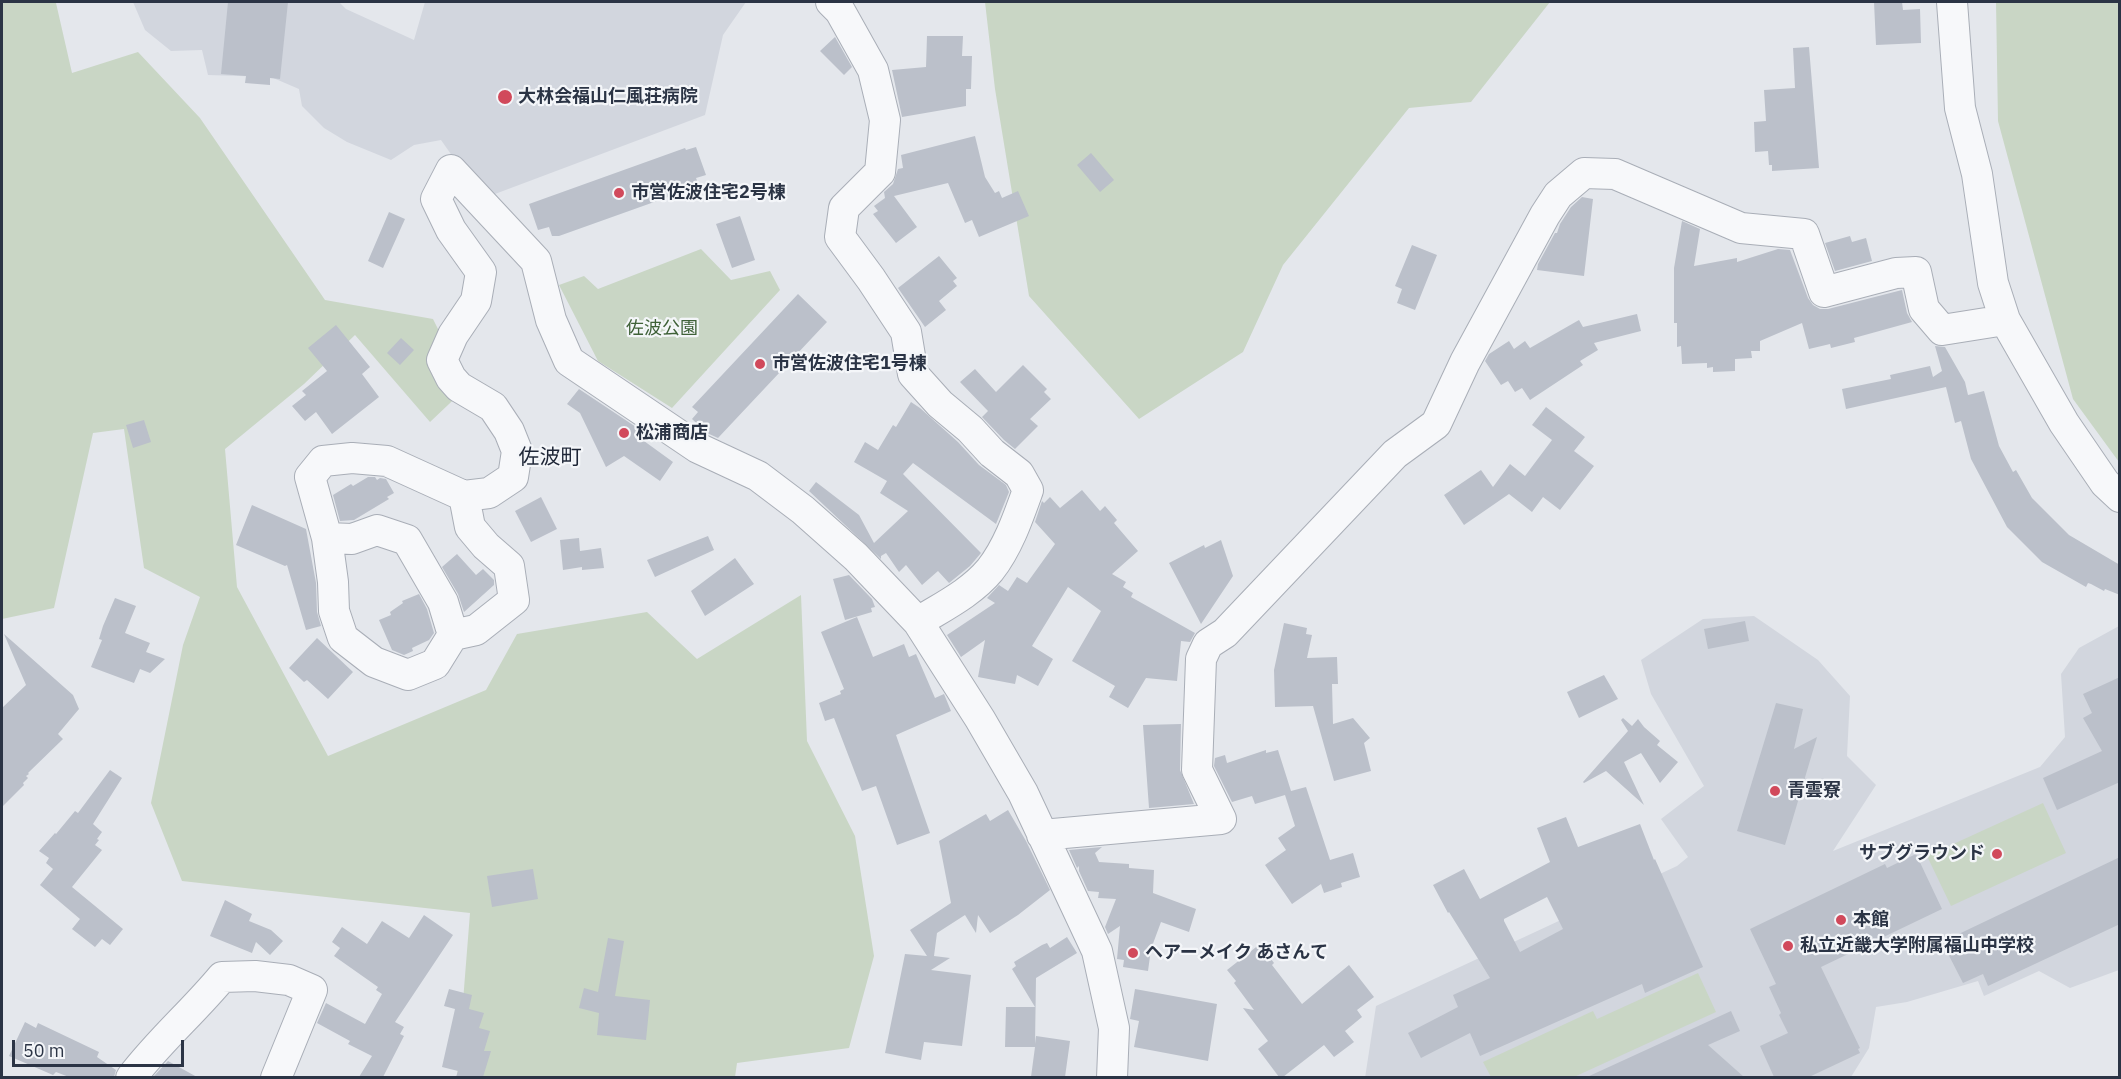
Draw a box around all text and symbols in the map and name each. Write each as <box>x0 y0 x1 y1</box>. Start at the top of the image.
place label: 大林会福山仁風荘病院 <box>518 86 698 108</box>
marker: 大林会福山仁風荘病院 <box>496 88 514 106</box>
place label: 市営佐波住宅2号棟 <box>631 182 786 204</box>
marker: 市営佐波住宅2号棟 <box>612 186 626 200</box>
park label: 佐波公園 <box>626 318 698 340</box>
place label: 市営佐波住宅1号棟 <box>772 353 927 375</box>
marker: 市営佐波住宅1号棟 <box>753 357 767 371</box>
place label: 松浦商店 <box>636 422 708 444</box>
marker: 松浦商店 <box>617 426 631 440</box>
district label: 佐波町 <box>519 445 581 471</box>
place label: 青雲寮 <box>1787 780 1841 802</box>
marker: 青雲寮 <box>1768 784 1782 798</box>
place label: サブグラウンド <box>1859 843 1985 865</box>
marker: サブグラウンド <box>1990 847 2004 861</box>
place label: 本館 <box>1853 909 1889 931</box>
marker: 本館 <box>1834 913 1848 927</box>
place label: 私立近畿大学附属福山中学校 <box>1800 935 2034 957</box>
marker: 私立近畿大学附属福山中学校 <box>1781 939 1795 953</box>
place label: ヘアーメイク あさんて <box>1145 942 1328 964</box>
marker: ヘアーメイク あさんて <box>1126 946 1140 960</box>
scale bar <box>15 1028 188 1066</box>
text: 50 m <box>23 1039 65 1062</box>

